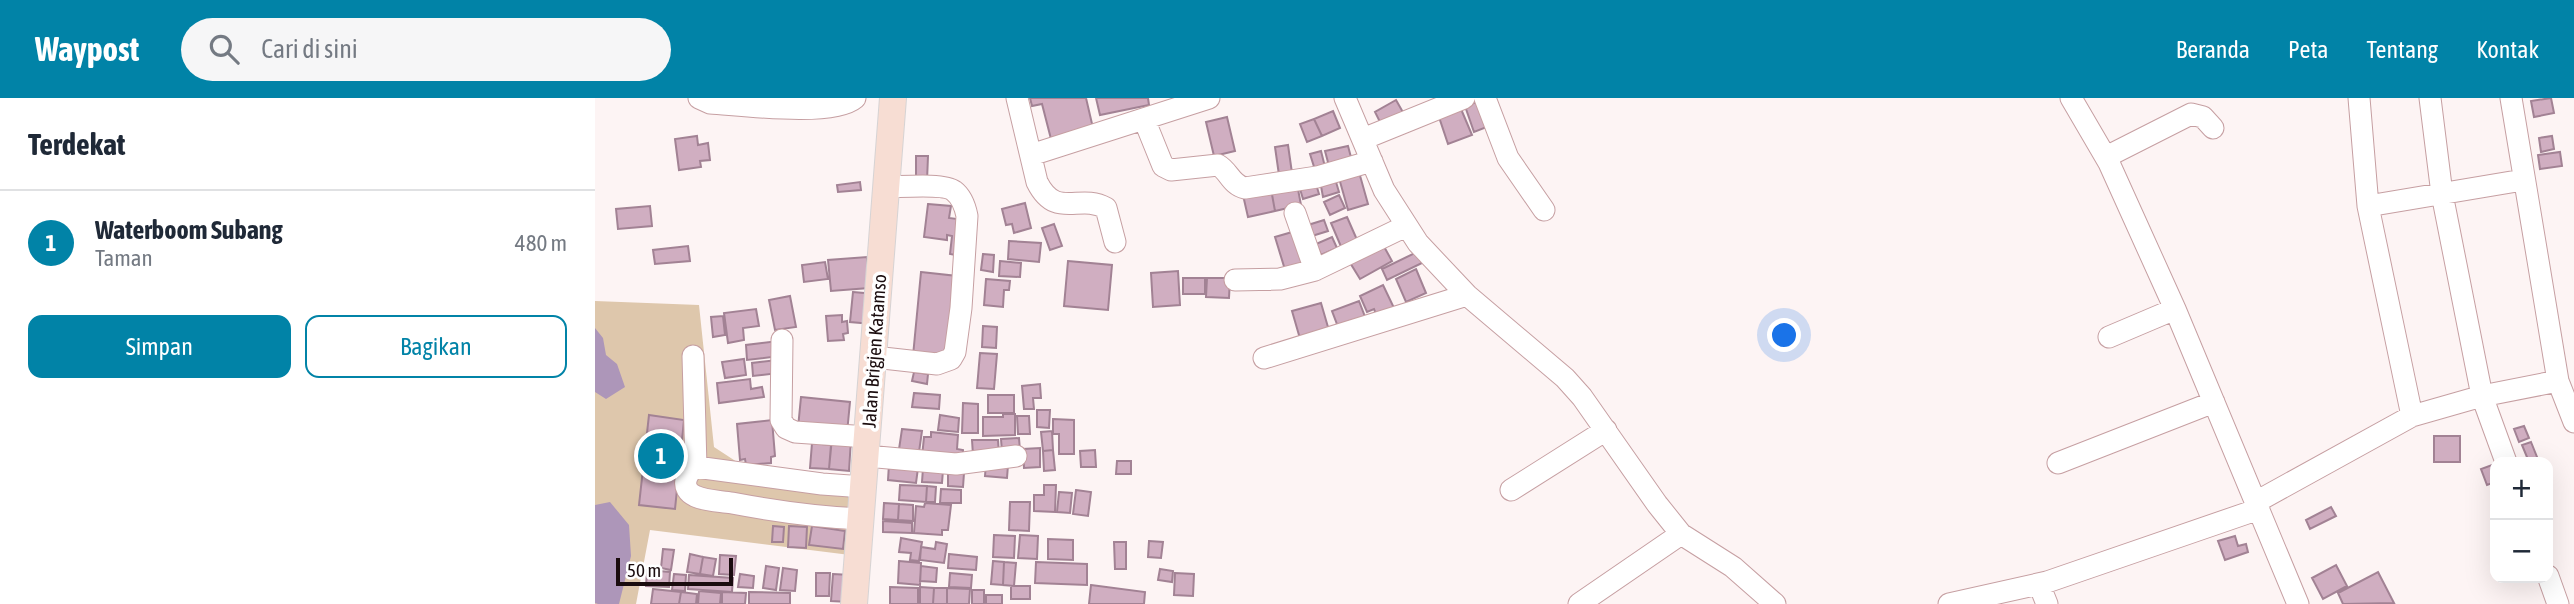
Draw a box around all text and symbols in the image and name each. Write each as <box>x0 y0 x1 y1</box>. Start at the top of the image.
search box <box>181 18 671 81</box>
text: Waypost <box>35 30 139 68</box>
icon: search <box>205 30 243 68</box>
text: Cari di sini <box>261 34 358 64</box>
text: Beranda <box>2176 36 2250 63</box>
text: Peta <box>2288 36 2328 63</box>
text: Tentang <box>2366 36 2438 63</box>
text: Kontak <box>2476 36 2539 63</box>
text: Terdekat <box>28 127 125 161</box>
text: Waterboom Subang <box>95 215 283 245</box>
text: 1 <box>46 230 56 256</box>
text: 480 m <box>515 230 567 256</box>
text: Taman <box>95 245 153 271</box>
street label: Jalan Brigjen Katamso <box>858 273 890 429</box>
button: Simpan <box>28 315 291 378</box>
button: Bagikan <box>305 315 567 378</box>
your location <box>1767 318 1801 352</box>
pin: 1 <box>638 430 684 482</box>
map controls <box>2490 457 2553 583</box>
button: + <box>2490 457 2553 520</box>
button: − <box>2490 520 2553 583</box>
scale bar <box>616 555 733 587</box>
text: 50 m <box>627 559 661 581</box>

